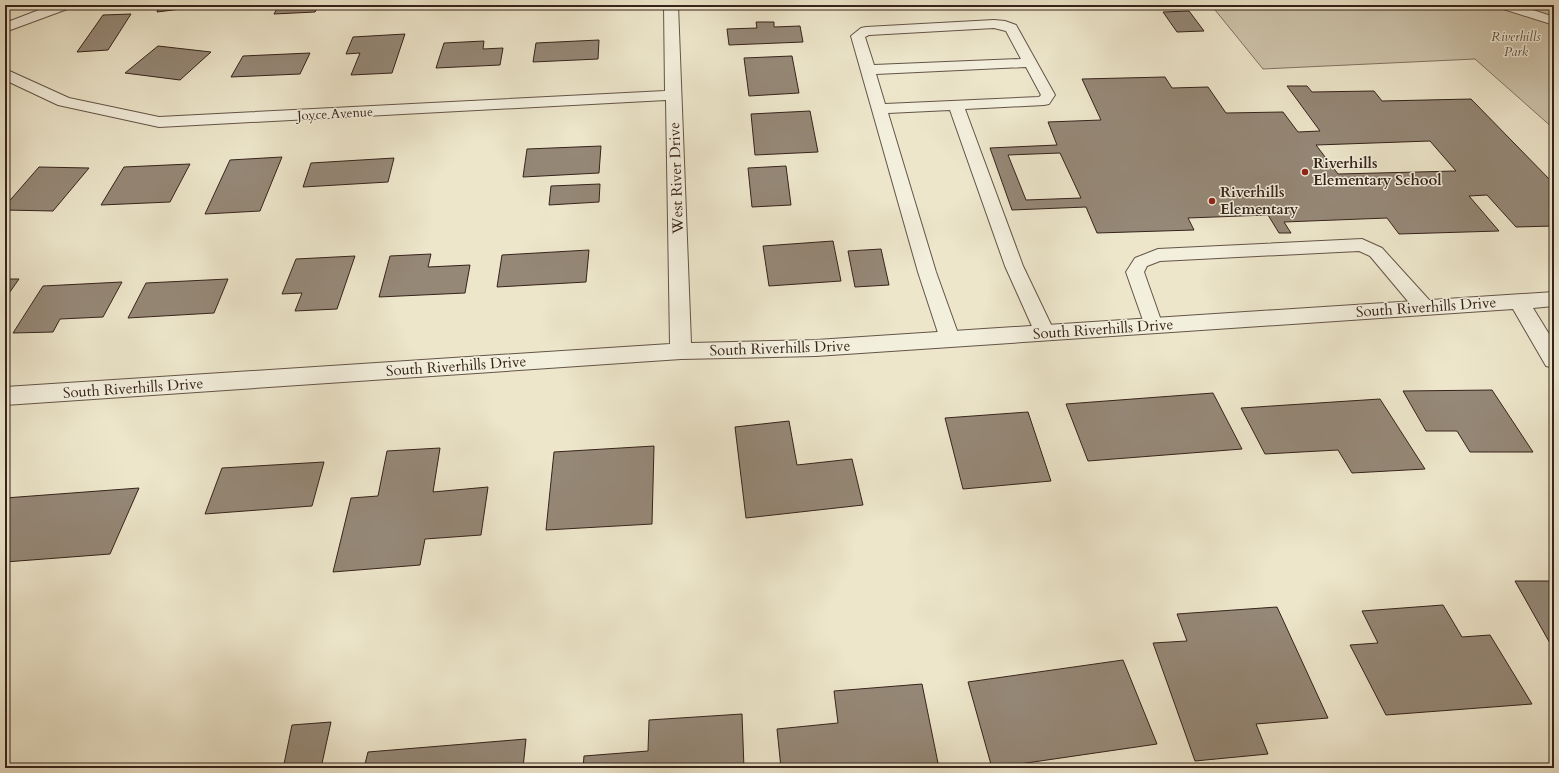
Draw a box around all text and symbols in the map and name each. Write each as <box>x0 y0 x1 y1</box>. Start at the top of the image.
park label: Riverhills Park <box>1491 28 1541 61</box>
street label: Joyce Avenue <box>295 103 373 125</box>
street label: West River Drive <box>664 122 688 235</box>
place label: Riverhills Elementary School <box>1313 153 1442 190</box>
marker: Riverhills Elementary School <box>1300 167 1310 177</box>
place label: Riverhills Elementary <box>1220 182 1299 219</box>
marker: Riverhills Elementary <box>1207 196 1217 206</box>
street label: South Riverhills Drive <box>1355 292 1497 322</box>
street label: South Riverhills Drive <box>1032 314 1174 344</box>
street label: South Riverhills Drive <box>709 336 851 360</box>
street label: South Riverhills Drive <box>385 351 527 381</box>
street label: South Riverhills Drive <box>62 373 204 403</box>

